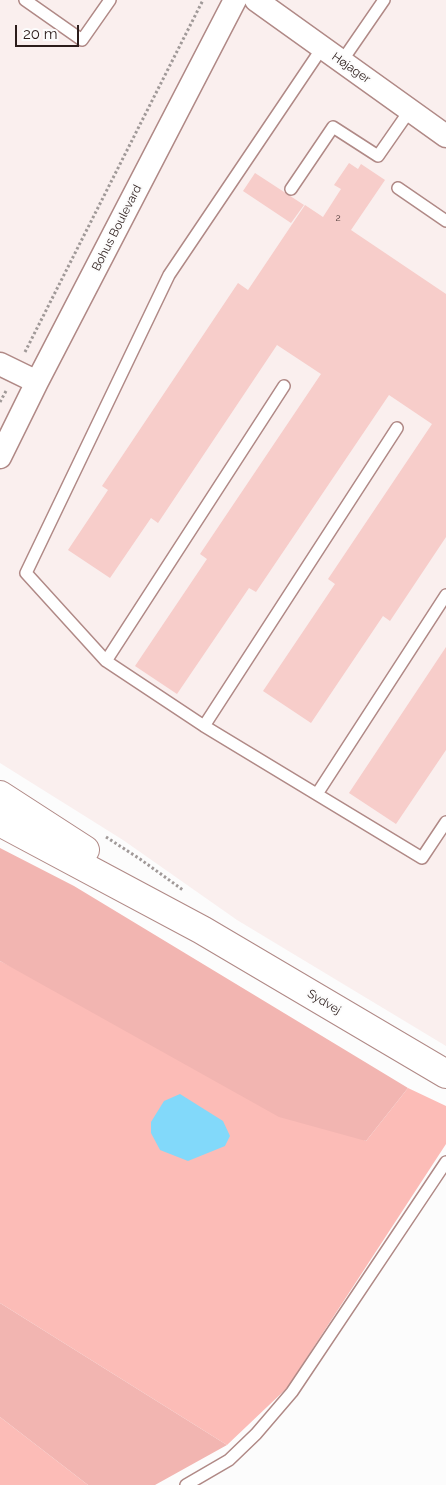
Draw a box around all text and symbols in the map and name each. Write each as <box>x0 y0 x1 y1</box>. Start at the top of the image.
scale bar <box>18 15 81 47</box>
text: 20 m <box>23 25 58 43</box>
street label: Højager <box>329 50 373 86</box>
street label: Bohus Boulevard <box>89 182 145 274</box>
house number: 2 <box>335 212 341 224</box>
street label: Sydvej <box>305 986 343 1018</box>

